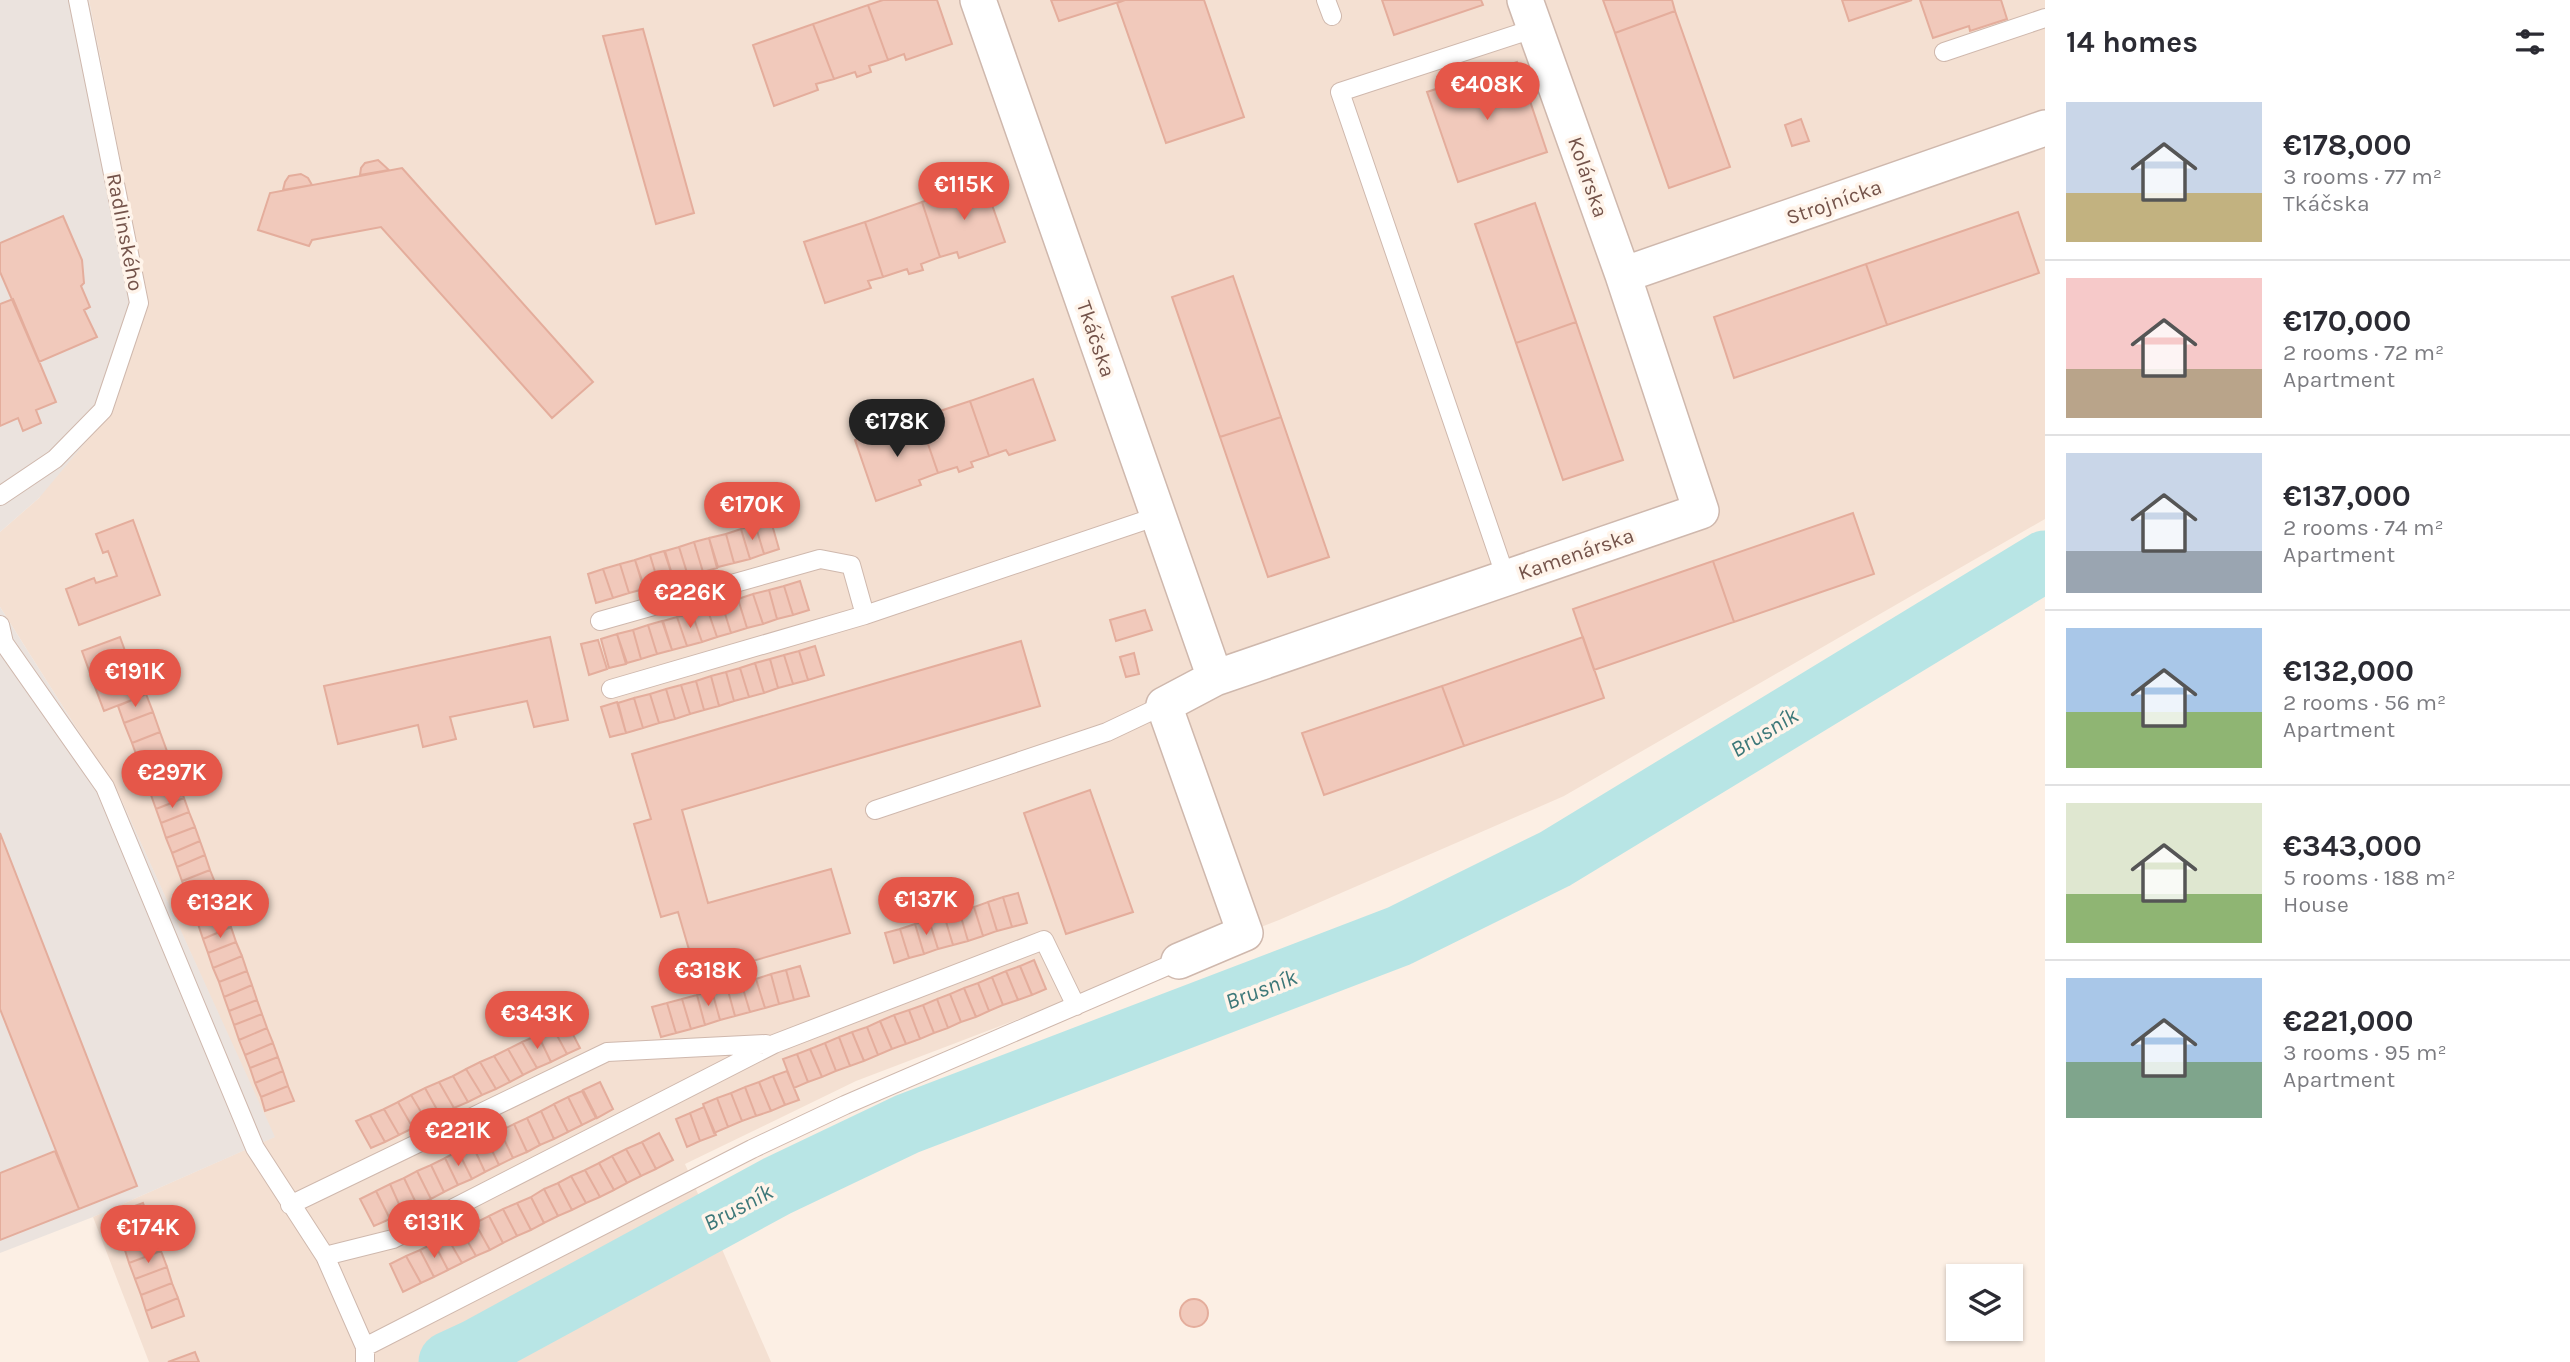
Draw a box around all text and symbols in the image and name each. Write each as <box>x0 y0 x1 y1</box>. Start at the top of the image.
icon: filters <box>2511 23 2549 61</box>
text: 14 homes <box>2066 24 2198 60</box>
pin: €408K <box>1438 62 1536 122</box>
text: €408K <box>1451 71 1523 98</box>
text: €178,000 <box>2283 127 2412 163</box>
icon: home <box>2122 130 2206 214</box>
street label: Kolárska <box>1563 134 1613 220</box>
pin: €115K <box>915 162 1013 222</box>
text: 3 rooms · 77 m² <box>2283 163 2442 190</box>
street label: Radlinského <box>102 171 148 293</box>
text: €115K <box>934 171 994 198</box>
street label: Strojnícka <box>1783 174 1885 230</box>
text: Tkáčska <box>2283 190 2370 217</box>
street label: Tkáčska <box>1072 298 1120 380</box>
text: €170,000 <box>2283 303 2411 339</box>
icon: home <box>2122 306 2206 390</box>
text: 2 rooms · 72 m² <box>2283 339 2444 366</box>
text: Apartment <box>2283 366 2395 393</box>
pin: €178K <box>848 400 946 459</box>
text: €178K <box>865 408 929 435</box>
text: €137,000 <box>2283 478 2411 514</box>
icon: home <box>2122 481 2206 565</box>
pin: €170K <box>703 482 801 542</box>
text: €170K <box>720 491 784 518</box>
text: 2 rooms · 74 m² <box>2283 514 2444 541</box>
street label: Kamenárska <box>1515 523 1637 585</box>
text: Apartment <box>2283 541 2395 568</box>
pin: €226K <box>641 570 739 630</box>
text: €226K <box>654 579 726 606</box>
pin: €191K <box>86 650 184 709</box>
text: €132,000 <box>2283 653 2414 689</box>
icon: home <box>2122 656 2206 740</box>
text: €191K <box>105 658 165 685</box>
text: 2 rooms · 56 m² <box>2283 689 2446 716</box>
water label: Brusník <box>1725 701 1803 763</box>
text: Apartment <box>2283 716 2395 743</box>
pin: €297K <box>123 750 221 810</box>
text: €297K <box>138 759 207 786</box>
text: €343,000 <box>2283 828 2422 864</box>
icon: home <box>2122 831 2206 915</box>
text: 5 rooms · 188 m² <box>2283 864 2456 891</box>
pin: €137K <box>877 878 975 937</box>
pin: €132K <box>171 880 269 940</box>
text: €137K <box>894 886 958 913</box>
text: €132K <box>187 889 253 916</box>
text: House <box>2283 891 2349 918</box>
pin: €318K <box>659 948 757 1008</box>
text: €318K <box>675 957 742 984</box>
water label: Brusník <box>1222 963 1301 1015</box>
pin: €343K <box>488 992 586 1051</box>
text: €343K <box>501 1000 573 1027</box>
text: €221,000 <box>2283 1003 2414 1039</box>
icon: home <box>2122 1006 2206 1090</box>
text: 3 rooms · 95 m² <box>2283 1039 2447 1066</box>
text: Apartment <box>2283 1066 2395 1093</box>
pin: €221K <box>409 1108 507 1168</box>
text: €221K <box>425 1117 491 1144</box>
water label: Brusník <box>699 1178 778 1237</box>
pin: €131K <box>385 1200 483 1260</box>
pin: €174K <box>99 1206 197 1265</box>
text: €131K <box>404 1209 464 1236</box>
text: €174K <box>117 1214 179 1241</box>
map controls <box>1946 1264 2023 1341</box>
button: layers <box>1946 1264 2023 1341</box>

